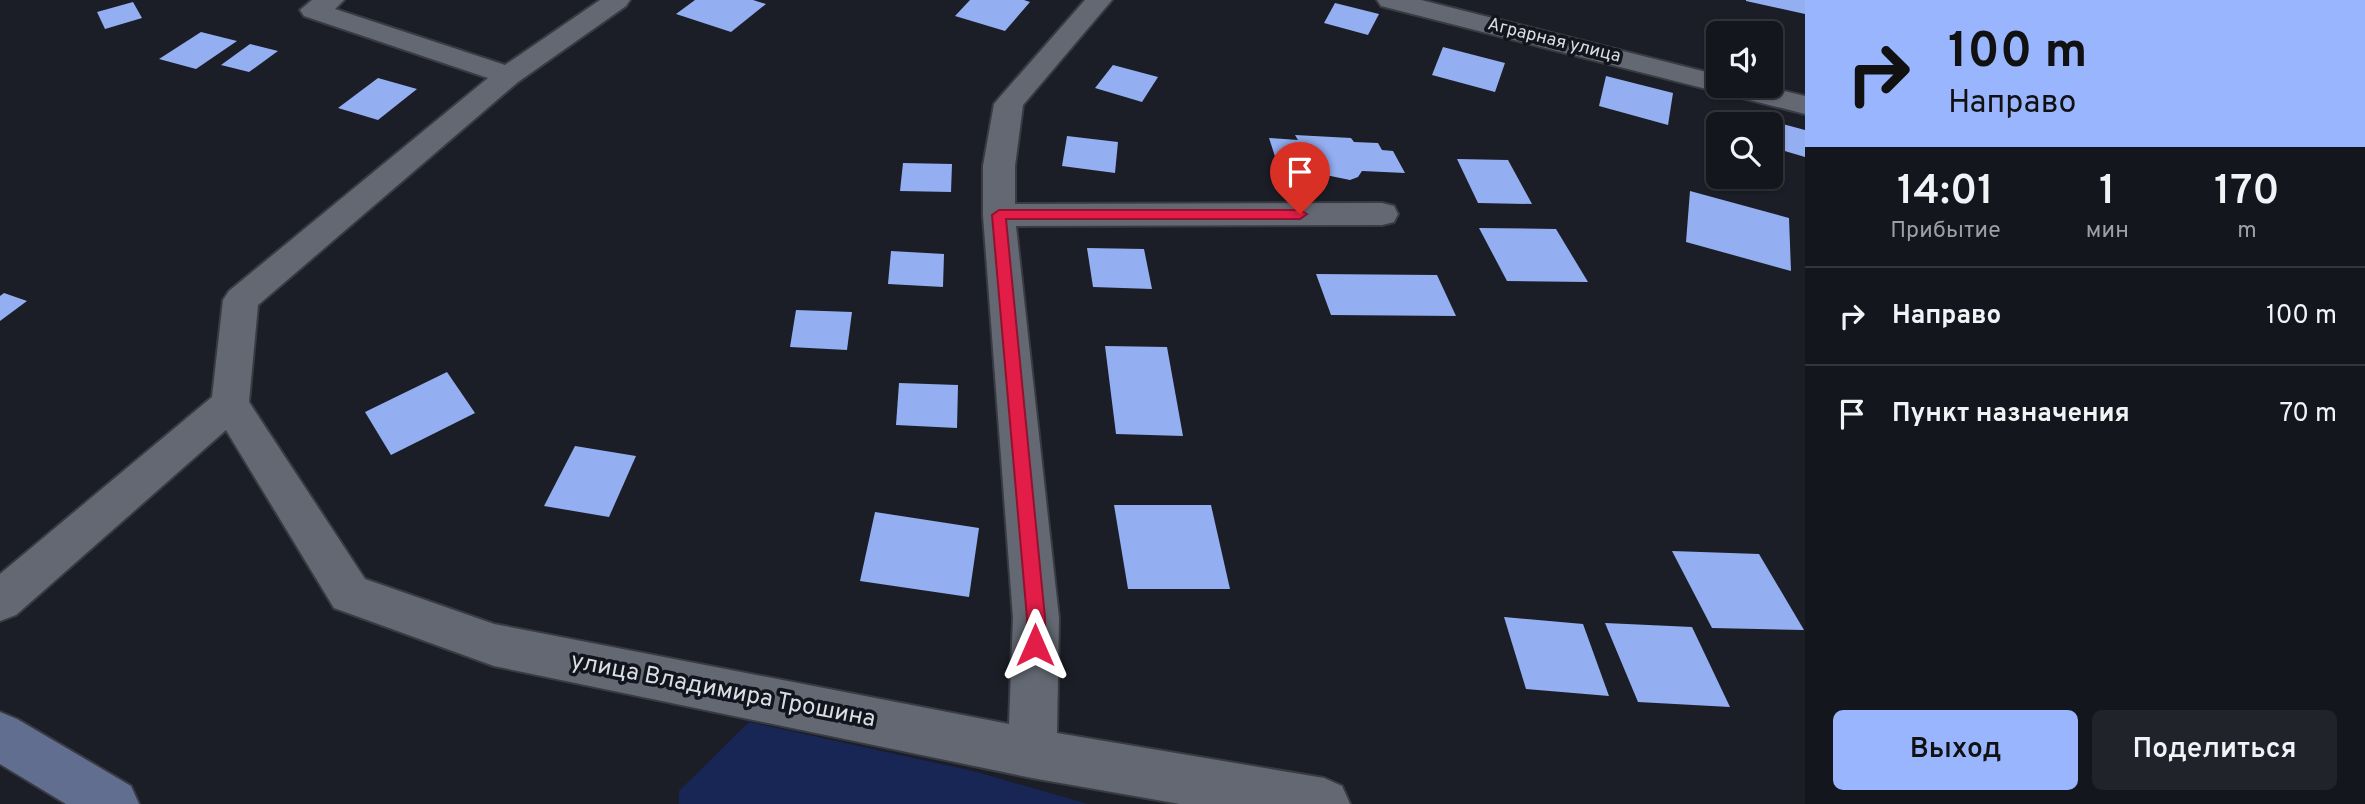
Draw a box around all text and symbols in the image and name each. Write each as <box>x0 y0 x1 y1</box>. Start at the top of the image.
street label: Аграрная улица <box>1485 13 1623 69</box>
map controls <box>1706 21 1783 189</box>
button: sound <box>1706 21 1783 98</box>
text: 100 m <box>1948 23 2087 85</box>
icon: right <box>1833 28 1924 119</box>
text: Направо <box>1948 84 2076 124</box>
button: search <box>1706 112 1783 189</box>
pin <box>1270 142 1330 214</box>
icon: arrive <box>1281 153 1319 191</box>
text: 14:01 <box>1897 166 1994 219</box>
text: 1 <box>2099 166 2116 219</box>
text: 170 <box>2214 166 2280 219</box>
text: Прибытие <box>1890 217 2001 246</box>
text: мин <box>2086 217 2129 246</box>
text: m <box>2237 217 2257 246</box>
icon: right <box>1833 297 1871 335</box>
text: Направо <box>1892 300 2001 333</box>
text: 100 m <box>2266 300 2337 333</box>
icon: arrive <box>1833 395 1871 433</box>
text: Пункт назначения <box>1892 398 2130 431</box>
text: 70 m <box>2279 398 2337 431</box>
position arrow <box>998 608 1072 682</box>
street label: улица Владимира Трошина <box>568 647 878 735</box>
button: Выход <box>1833 710 2078 790</box>
button: Поделиться <box>2092 710 2337 790</box>

